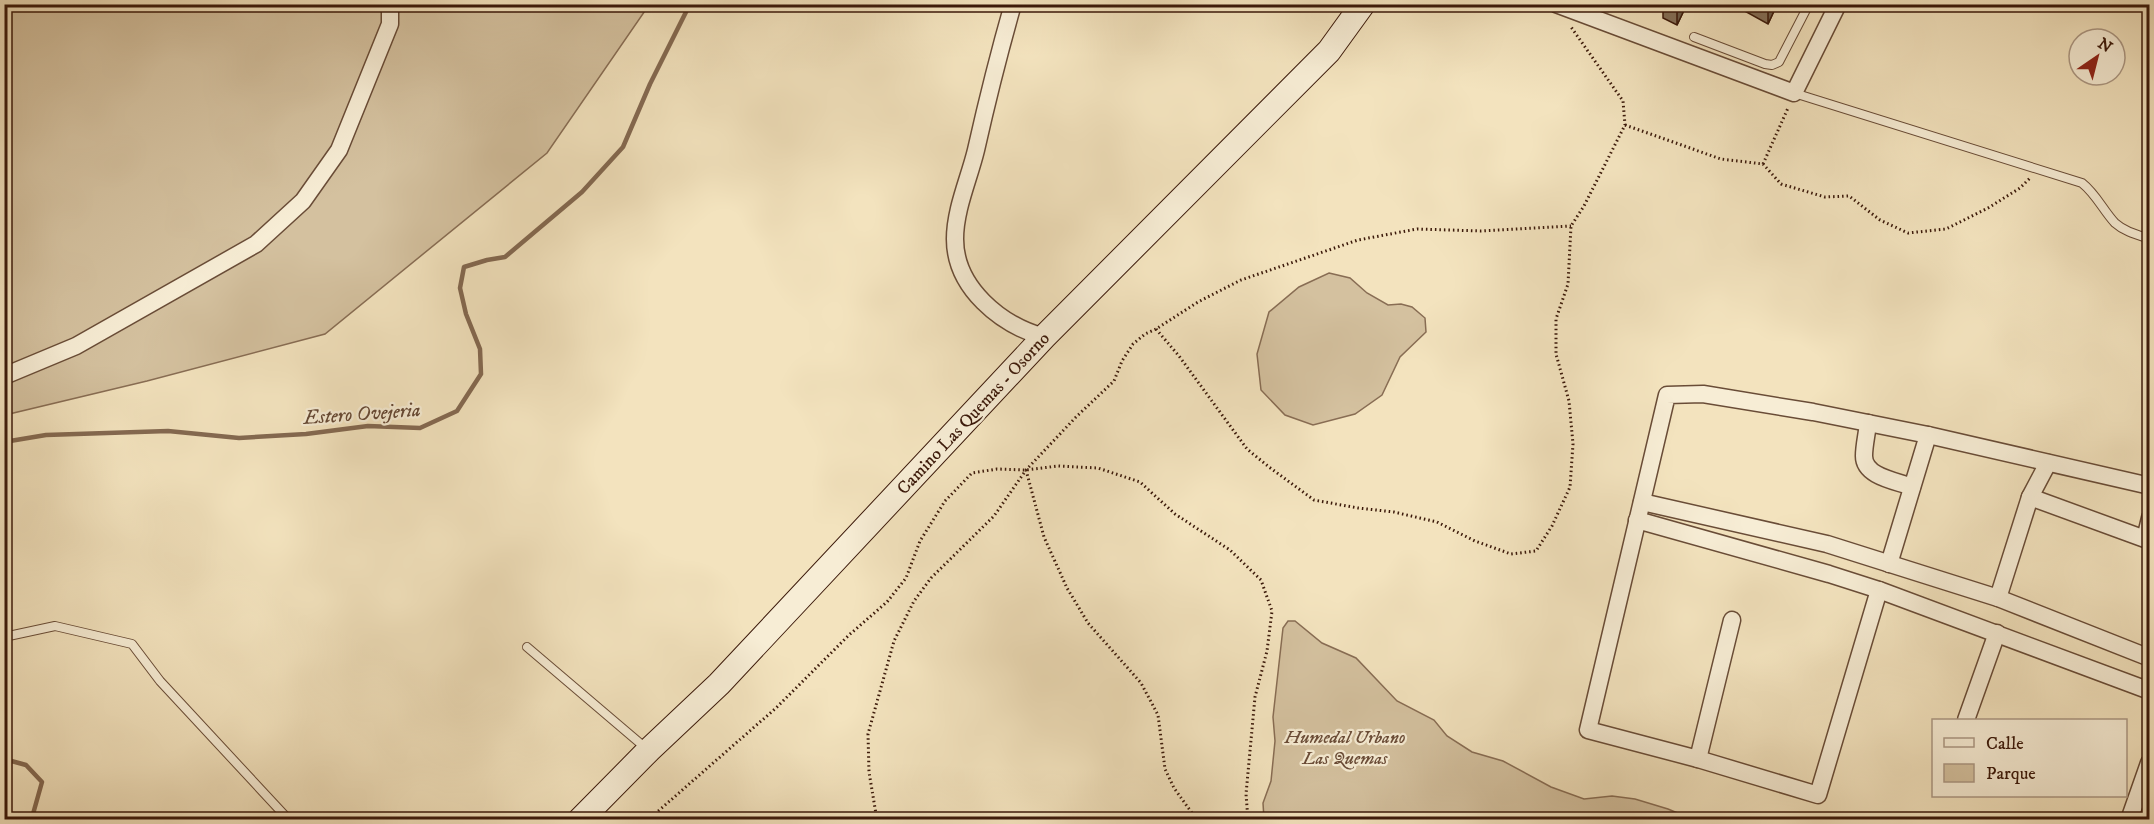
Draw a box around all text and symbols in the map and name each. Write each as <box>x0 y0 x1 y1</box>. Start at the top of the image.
north arrow <box>2067 27 2127 87</box>
text: N <box>2094 34 2116 57</box>
street label: Camino Las Quemas - Osorno <box>893 328 1055 500</box>
water label: Estero Ovejeria <box>302 398 421 431</box>
legend <box>1932 719 2127 797</box>
park label: Humedal Urbano Las Quemas <box>1283 727 1406 770</box>
text: Calle <box>1986 733 2024 755</box>
text: Parque <box>1986 763 2036 785</box>

